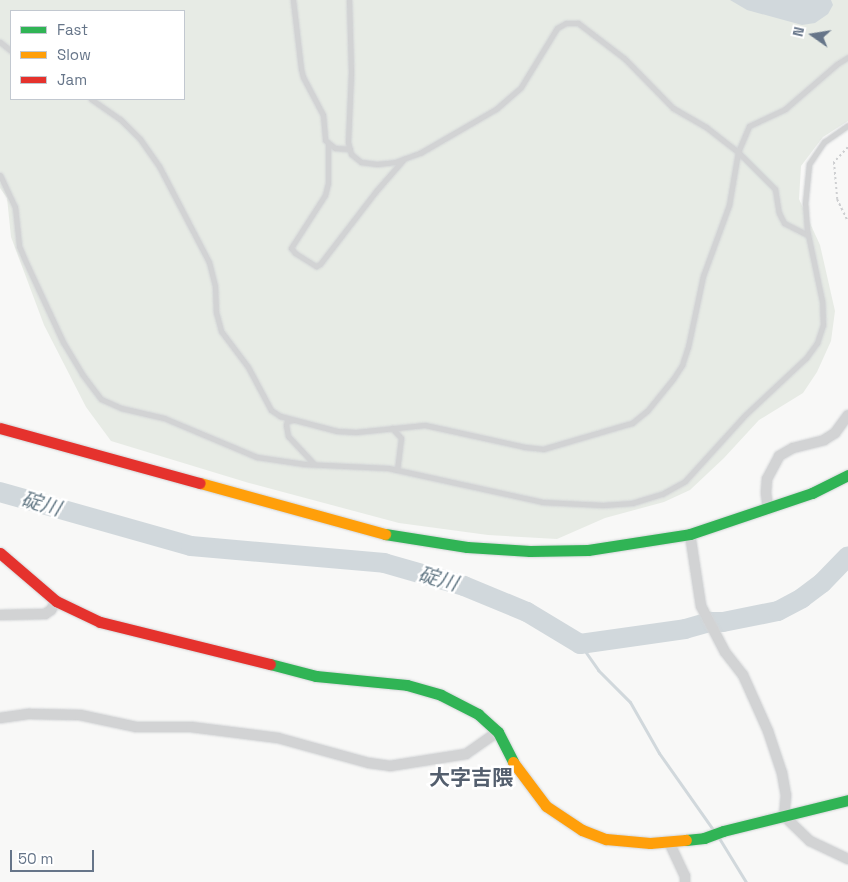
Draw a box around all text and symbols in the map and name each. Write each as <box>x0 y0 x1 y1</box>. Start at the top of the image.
legend <box>10 10 185 100</box>
north arrow <box>788 10 838 60</box>
text: Fast <box>57 20 88 39</box>
text: N <box>789 25 808 38</box>
text: Slow <box>57 45 91 64</box>
text: Jam <box>57 70 87 89</box>
water label: 碇川 <box>18 487 64 521</box>
water label: 碇川 <box>415 562 461 596</box>
district label: 大字吉隈 <box>429 765 513 791</box>
scale bar <box>12 840 96 872</box>
text: 50 m <box>18 849 53 868</box>

